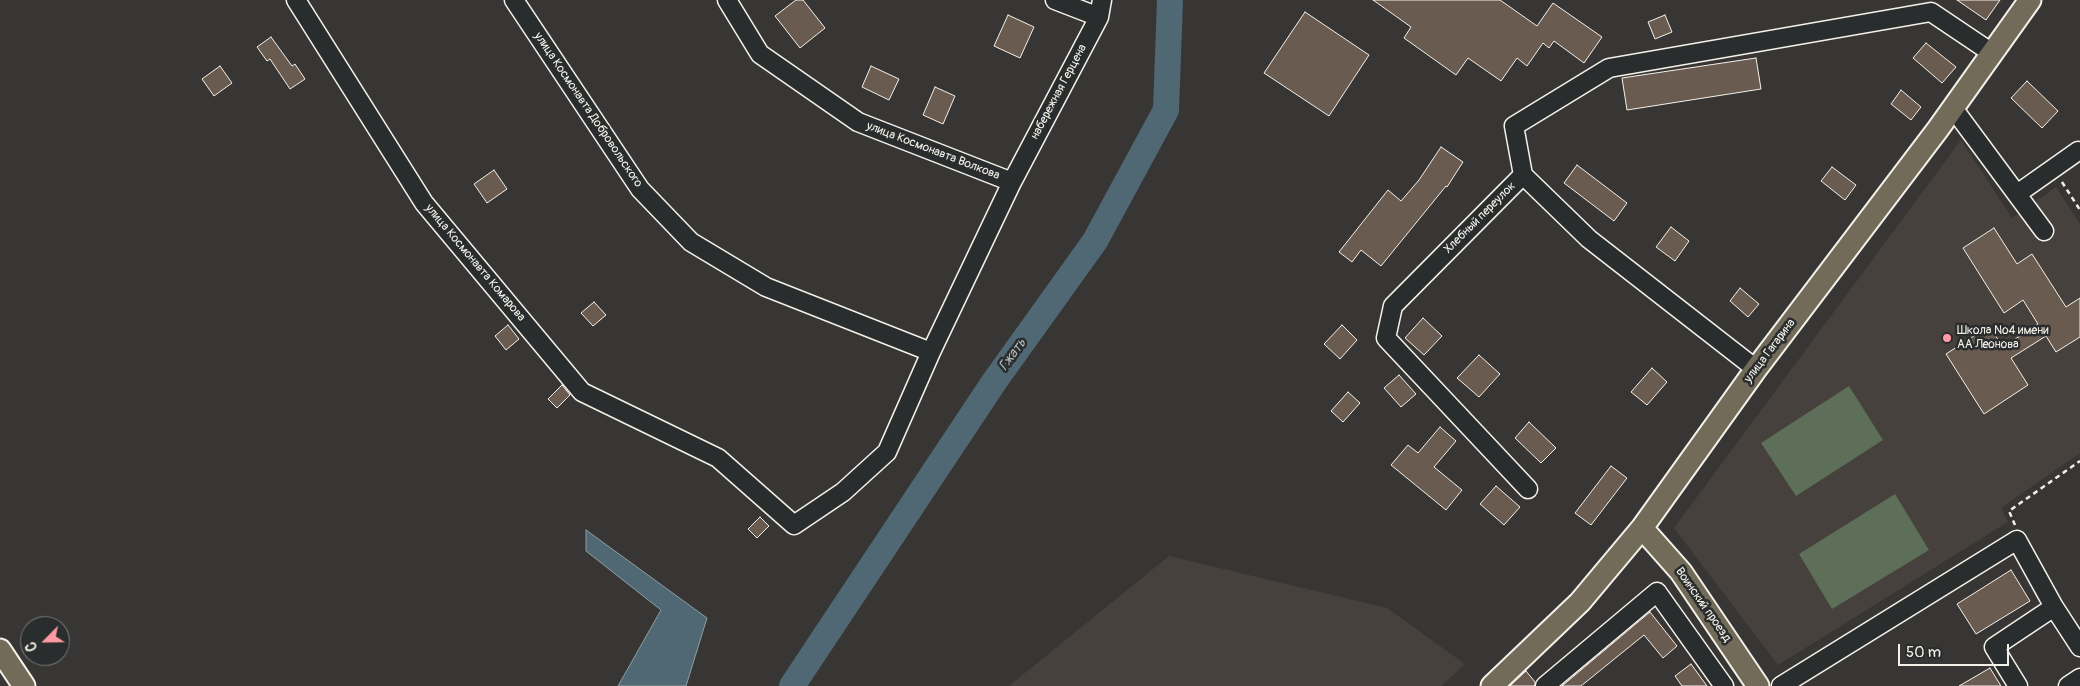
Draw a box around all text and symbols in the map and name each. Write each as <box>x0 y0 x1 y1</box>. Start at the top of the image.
street label: улица Космонавта Добровольского <box>531 30 645 190</box>
street label: набережная Герцена <box>1028 42 1090 142</box>
street label: улица Космонавта Волкова <box>864 119 1002 183</box>
street label: Хлебный переулок <box>1441 179 1519 257</box>
street label: улица Космонавта Комарова <box>422 202 528 324</box>
street label: улица Гагарина <box>1741 316 1799 386</box>
place label: Школа №4 имени АА Леонова <box>1957 324 2049 352</box>
marker: Школа №4 имени АА Леонова <box>1941 332 1953 344</box>
water label: Гжать <box>996 336 1030 374</box>
street label: Воинский проезд <box>1672 565 1734 645</box>
north arrow <box>20 616 70 666</box>
scale bar <box>1900 634 2011 666</box>
text: С <box>22 639 41 654</box>
text: 50 m <box>1906 643 1941 662</box>

